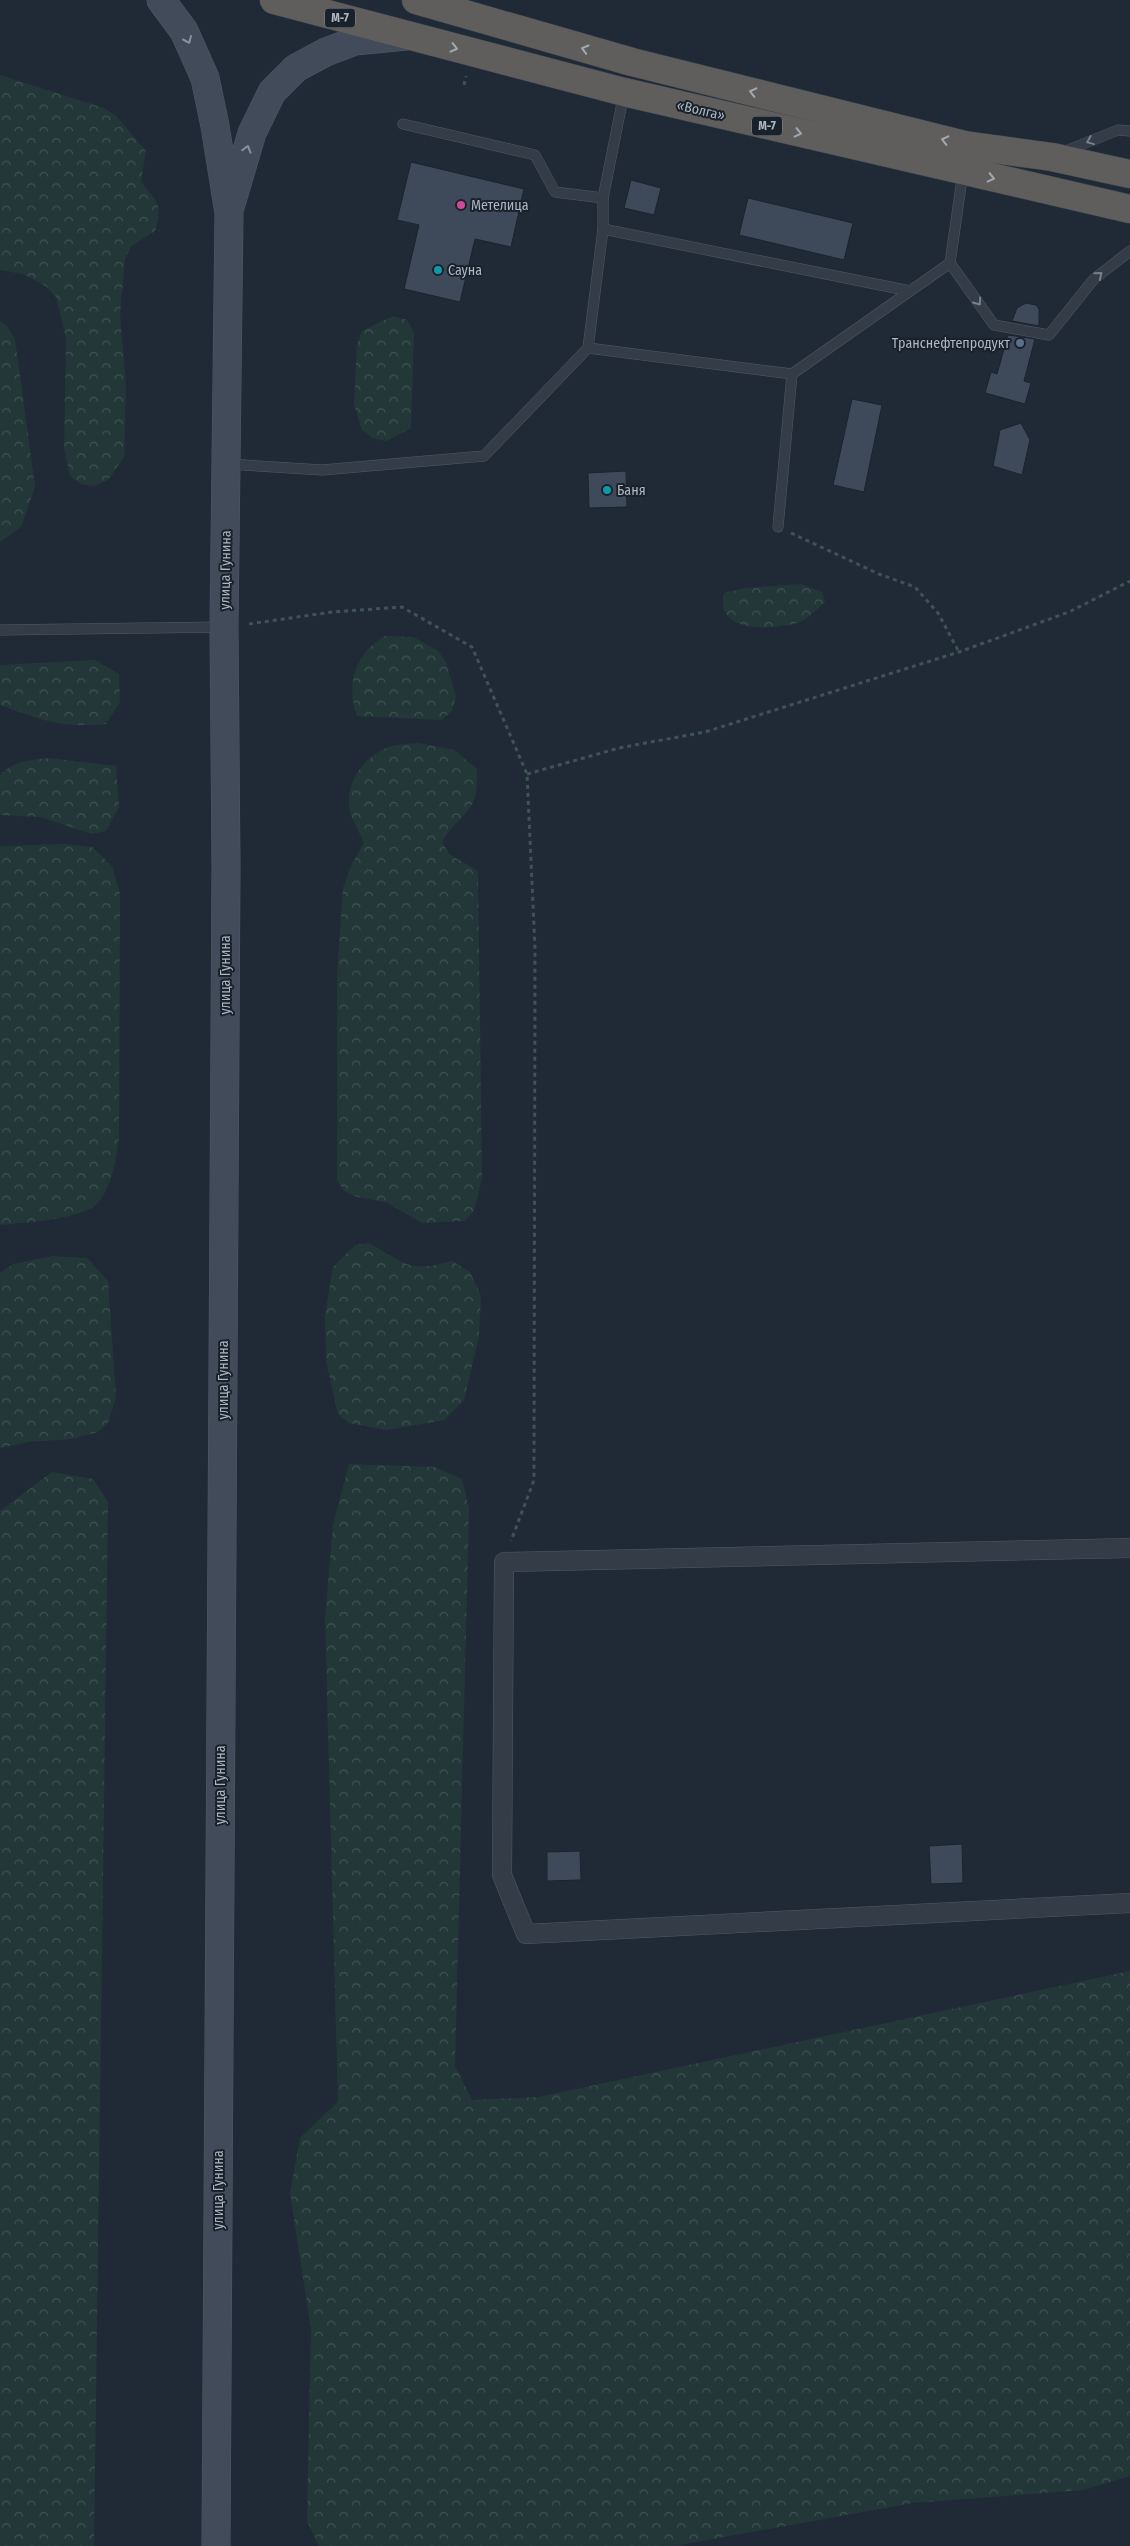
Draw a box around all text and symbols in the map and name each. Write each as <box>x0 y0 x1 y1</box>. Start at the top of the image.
road number: М-7 <box>325 8 355 28</box>
one-way arrow <box>181 35 192 44</box>
one-way arrow <box>449 42 458 53</box>
one-way arrow <box>582 44 590 54</box>
one-way arrow <box>748 87 757 98</box>
street label: «Волга» <box>675 97 727 124</box>
road number: М-7 <box>752 116 782 136</box>
one-way arrow <box>794 127 803 138</box>
one-way arrow <box>940 135 949 146</box>
one-way arrow <box>1087 135 1095 145</box>
one-way arrow <box>241 145 252 154</box>
one-way arrow <box>986 172 995 183</box>
place label: Метелица <box>471 197 529 214</box>
marker: Метелица <box>455 199 467 211</box>
place label: Сауна <box>448 262 482 279</box>
marker: Сауна <box>432 264 444 276</box>
one-way arrow <box>1094 271 1103 280</box>
one-way arrow <box>972 297 981 306</box>
place label: Транснефтепродукт <box>892 335 1010 352</box>
marker: Транснефтепродукт <box>1014 337 1026 349</box>
place label: Баня <box>617 482 646 499</box>
marker: Баня <box>601 484 613 496</box>
street label: улица Гунина <box>216 530 235 610</box>
street label: улица Гунина <box>217 935 234 1015</box>
street label: улица Гунина <box>215 1340 232 1420</box>
street label: улица Гунина <box>212 1745 229 1825</box>
street label: улица Гунина <box>210 2150 227 2230</box>

